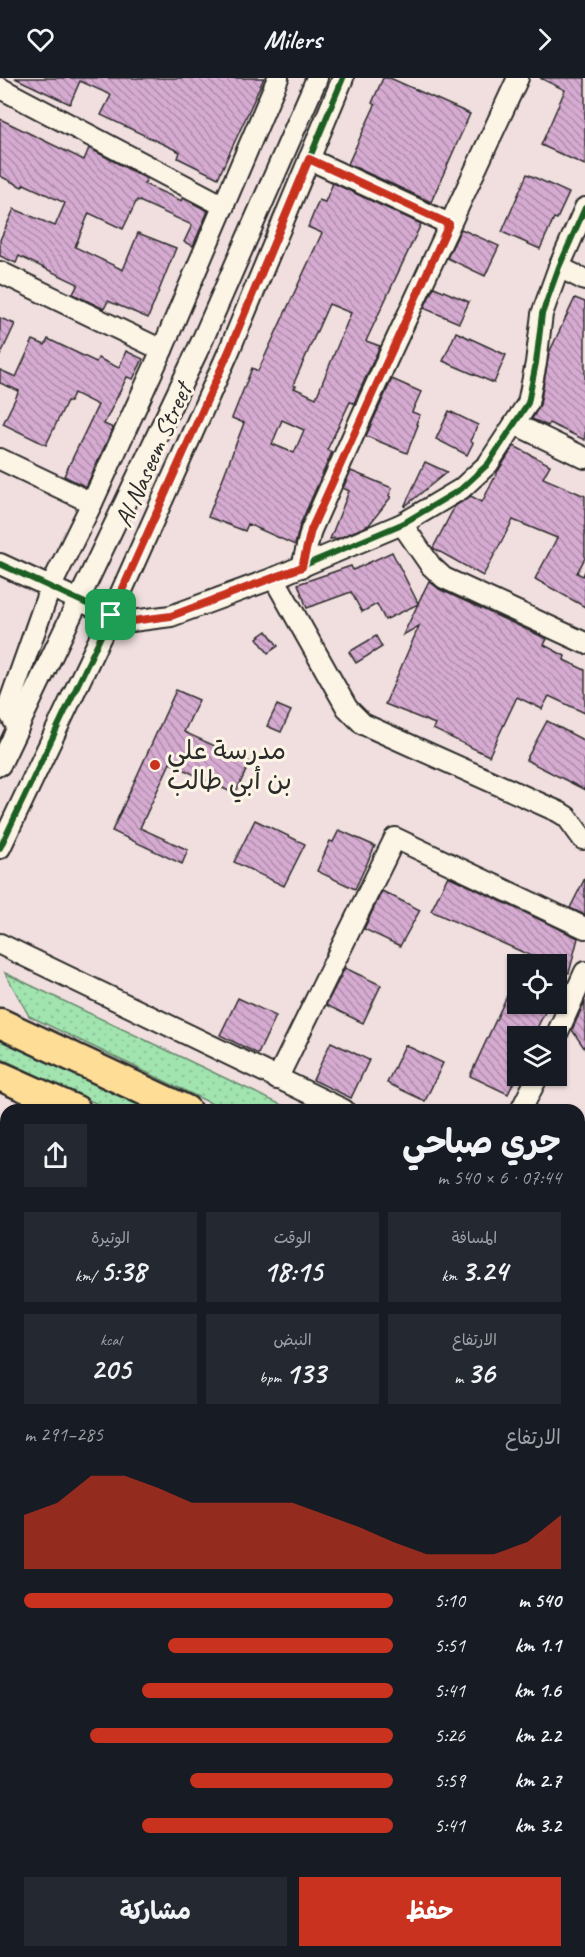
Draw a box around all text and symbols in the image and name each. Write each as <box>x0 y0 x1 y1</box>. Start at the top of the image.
text: Milers <box>263 22 322 56</box>
icon: heart <box>24 23 57 56</box>
icon: forward <box>528 23 561 56</box>
street label: Al Naseem Street <box>107 375 201 532</box>
pin <box>85 589 136 640</box>
icon: arrive <box>94 598 127 631</box>
place label: مدرسة علي بن أبي طالب <box>167 734 292 803</box>
marker: مدرسة علي بن أبي طالب <box>148 758 162 772</box>
map controls <box>507 954 567 1086</box>
button: locate <box>507 954 567 1014</box>
button: layers <box>507 1026 567 1086</box>
text: جري صباحي <box>402 1121 561 1163</box>
button: share <box>24 1124 87 1187</box>
text: 07:44 · 6 × 540 m <box>437 1165 561 1190</box>
text: الوتيرة <box>91 1228 130 1248</box>
text: الوقت <box>274 1228 311 1248</box>
text: المسافة <box>452 1228 497 1248</box>
text: 5:38 <box>100 1252 146 1290</box>
text: 18:15 <box>263 1252 322 1290</box>
text: 3.24 <box>461 1252 507 1290</box>
text: /km <box>75 1266 100 1286</box>
text: km <box>442 1266 461 1286</box>
text: kcal <box>100 1330 121 1350</box>
text: النبض <box>273 1330 312 1350</box>
text: الارتفاع <box>452 1330 497 1350</box>
text: 205 <box>90 1350 131 1388</box>
text: 133 <box>285 1354 326 1392</box>
text: 36 <box>467 1354 495 1392</box>
text: bpm <box>259 1368 285 1388</box>
text: m <box>454 1368 467 1388</box>
text: 285–291 m <box>24 1422 103 1447</box>
text: الارتفاع <box>505 1425 561 1450</box>
text: 5:10 <box>434 1588 465 1613</box>
text: 540 m <box>518 1588 561 1613</box>
text: 5:51 <box>434 1633 465 1658</box>
text: 1.1 km <box>514 1633 561 1658</box>
text: 5:41 <box>434 1678 465 1703</box>
text: 1.6 km <box>514 1678 561 1703</box>
text: 5:26 <box>434 1723 465 1748</box>
text: 2.2 km <box>514 1723 561 1748</box>
text: 5:59 <box>434 1768 465 1793</box>
text: 2.7 km <box>515 1768 561 1793</box>
text: 5:41 <box>434 1813 465 1838</box>
text: 3.2 km <box>514 1813 561 1838</box>
button: مشاركة <box>24 1877 287 1946</box>
button: حفظ <box>299 1877 561 1946</box>

